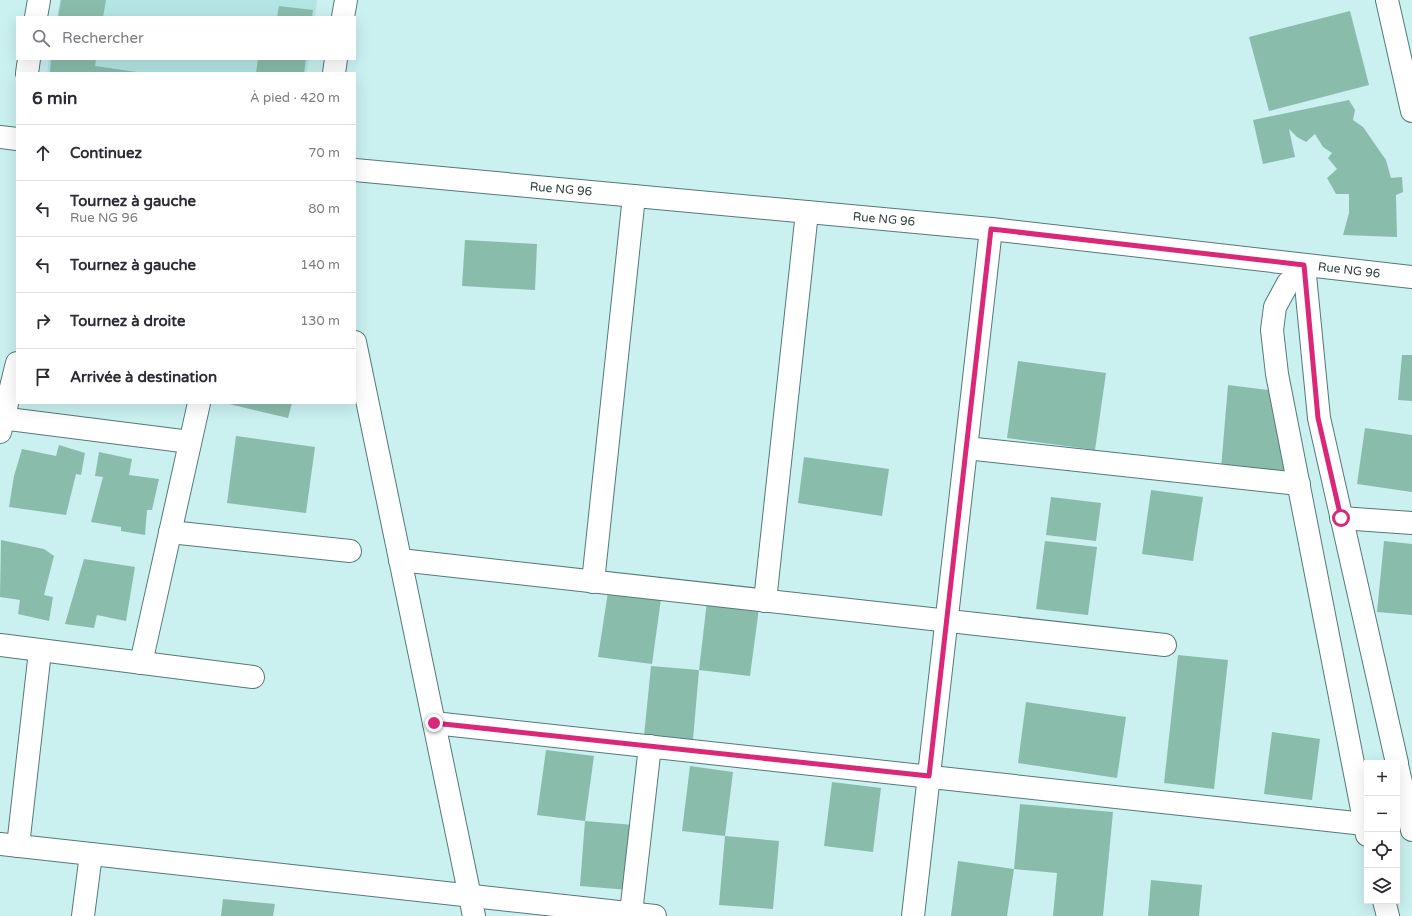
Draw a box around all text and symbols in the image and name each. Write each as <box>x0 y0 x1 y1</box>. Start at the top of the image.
search box <box>16 16 356 60</box>
icon: search <box>30 27 52 49</box>
text: Rechercher <box>62 29 144 47</box>
text: 6 min <box>32 88 77 109</box>
text: À pied · 420 m <box>250 90 340 106</box>
icon: ahead <box>32 142 54 164</box>
text: Continuez <box>70 144 142 162</box>
text: 70 m <box>308 145 340 161</box>
street label: Rue NG 96 <box>529 179 593 199</box>
text: Tournez à gauche <box>70 192 196 210</box>
icon: left <box>32 198 54 220</box>
text: 80 m <box>308 201 340 217</box>
street label: Rue NG 96 <box>852 209 916 229</box>
text: Rue NG 96 <box>70 210 138 226</box>
icon: left <box>32 254 54 276</box>
text: Tournez à gauche <box>70 256 196 274</box>
text: 140 m <box>300 257 340 273</box>
street label: Rue NG 96 <box>1317 259 1381 281</box>
icon: right <box>32 310 54 332</box>
text: Tournez à droite <box>70 312 185 330</box>
text: 130 m <box>300 313 340 329</box>
icon: arrive <box>32 366 54 388</box>
text: Arrivée à destination <box>70 368 217 386</box>
route start <box>1332 509 1350 527</box>
route end <box>425 714 443 732</box>
map controls <box>1364 760 1400 904</box>
button: + <box>1364 760 1400 796</box>
button: − <box>1364 796 1400 832</box>
button: locate <box>1364 832 1400 868</box>
button: layers <box>1364 868 1400 904</box>

